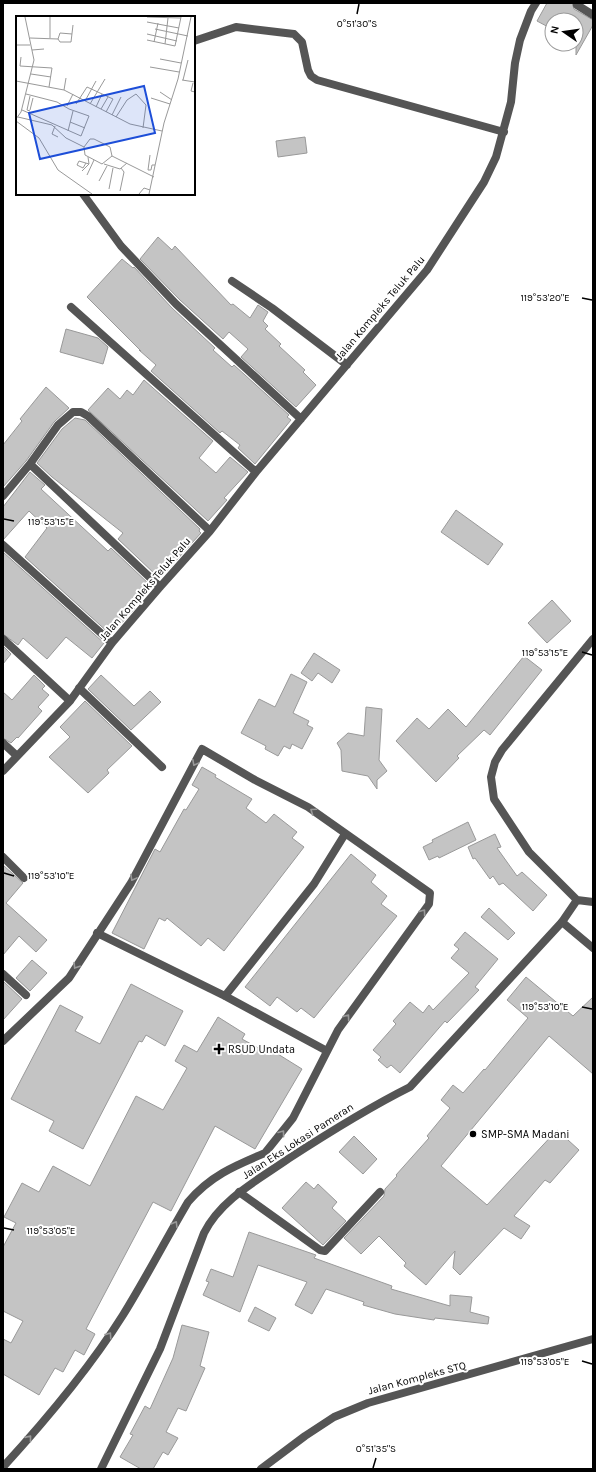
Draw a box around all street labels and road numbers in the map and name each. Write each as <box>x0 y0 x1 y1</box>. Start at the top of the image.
street label: Jalan Kompleks Teluk Palu <box>332 253 428 363</box>
street label: Jalan Kompleks Teluk Palu <box>97 535 193 643</box>
street label: Jalan Eks Lokasi Pameran <box>240 1100 356 1182</box>
street label: Jalan Kompleks STQ <box>367 1359 467 1397</box>

